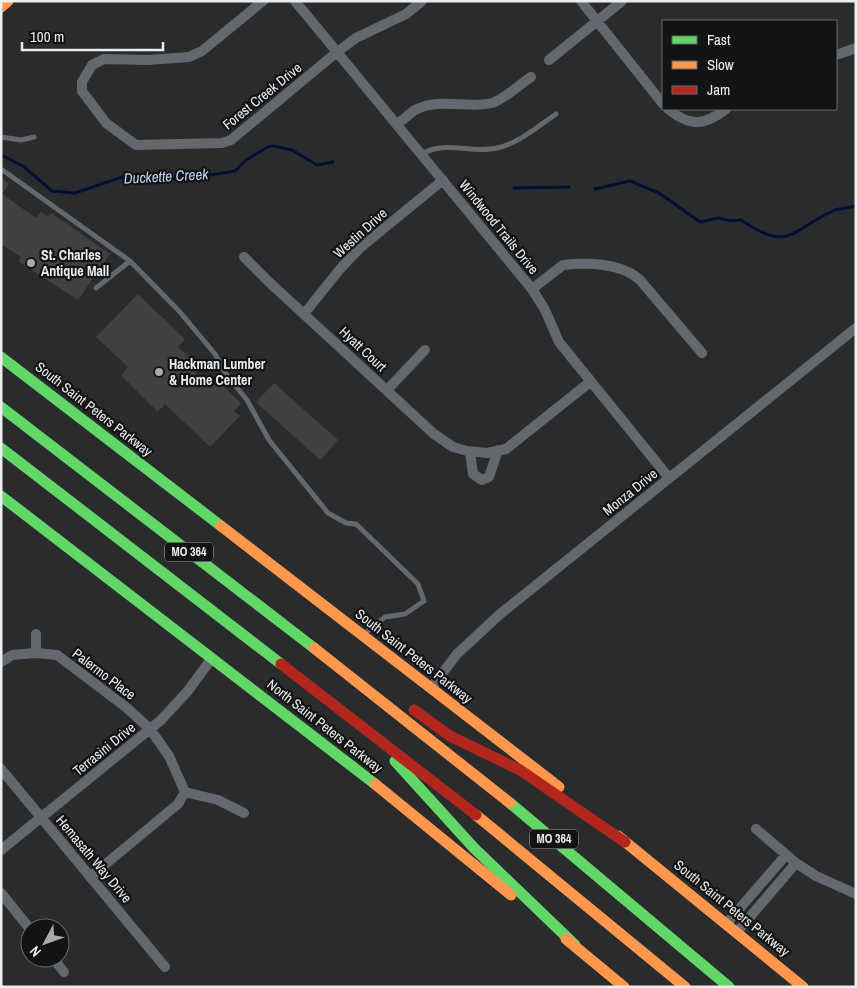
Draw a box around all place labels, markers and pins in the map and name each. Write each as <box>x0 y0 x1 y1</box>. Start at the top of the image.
place label: St. Charles Antique Mall <box>41 246 109 280</box>
marker: St. Charles Antique Mall <box>25 257 37 269</box>
place label: Hackman Lumber & Home Center <box>169 355 266 389</box>
marker: Hackman Lumber & Home Center <box>153 366 165 378</box>

